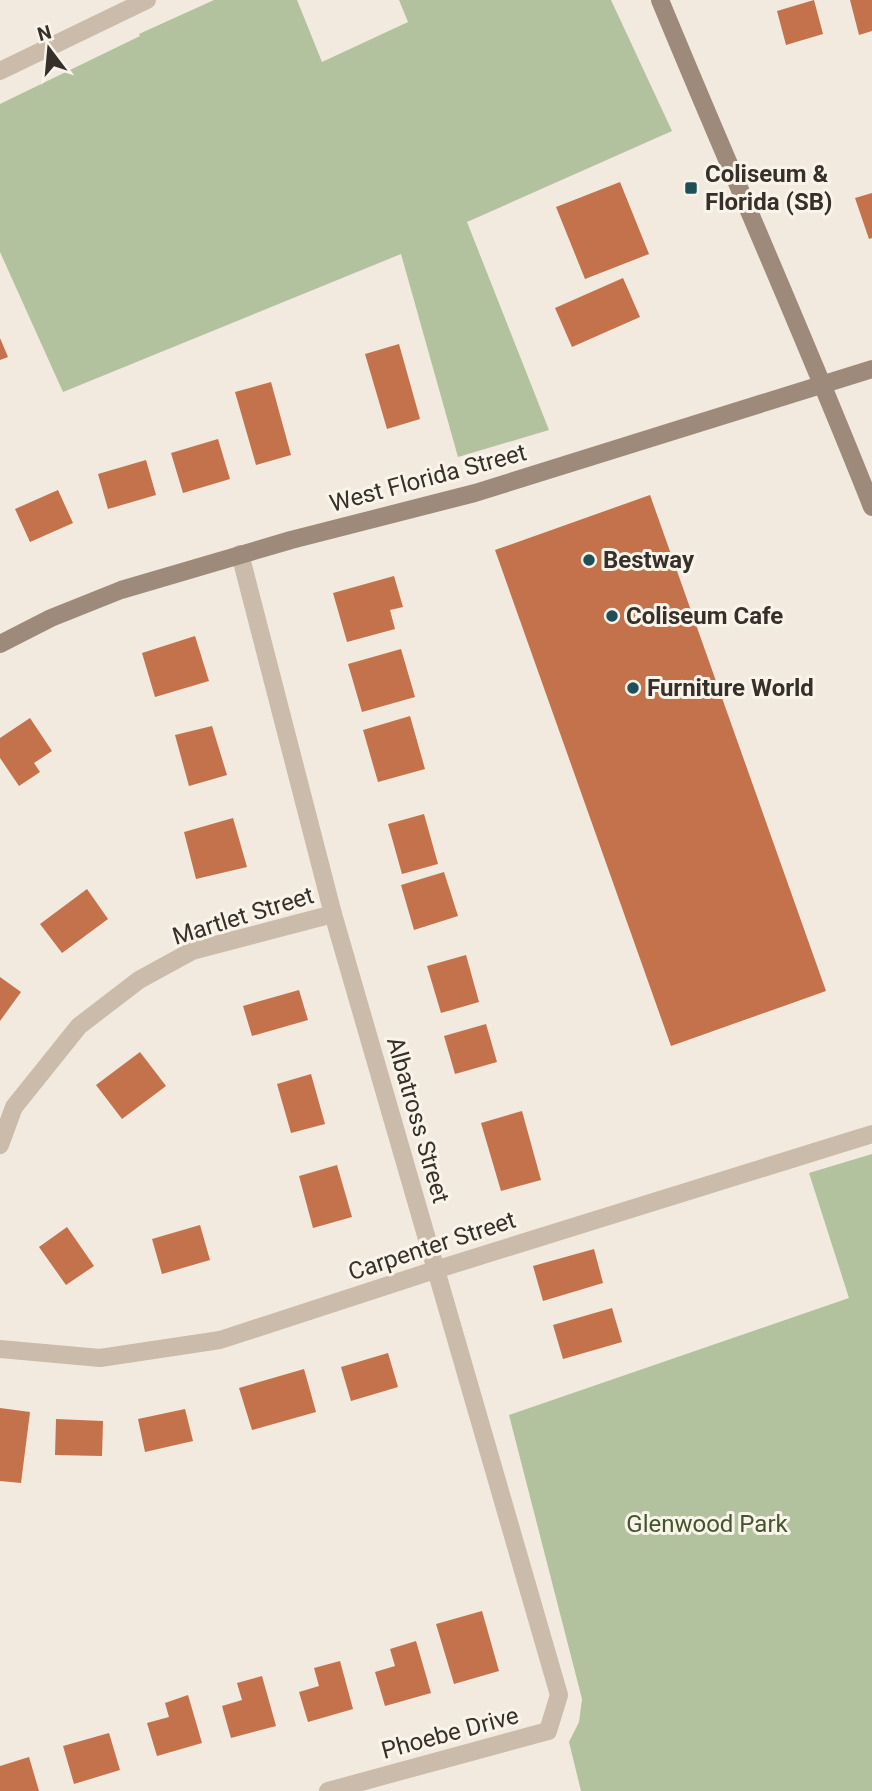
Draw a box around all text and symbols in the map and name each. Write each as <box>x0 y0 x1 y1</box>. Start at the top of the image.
north arrow <box>14 14 84 84</box>
text: N <box>35 20 54 46</box>
place label: Coliseum & Florida (SB) <box>705 160 832 216</box>
marker: Coliseum & Florida (SB) <box>683 180 699 196</box>
street label: West Florida Street <box>327 438 530 518</box>
place label: Bestway <box>603 546 695 574</box>
marker: Bestway <box>581 552 597 568</box>
place label: Coliseum Cafe <box>626 602 783 630</box>
marker: Coliseum Cafe <box>604 608 620 624</box>
place label: Furniture World <box>647 674 814 702</box>
marker: Furniture World <box>625 680 641 696</box>
street label: Martlet Street <box>169 881 317 951</box>
street label: Albatross Street <box>381 1034 455 1206</box>
street label: Carpenter Street <box>345 1206 519 1286</box>
park label: Glenwood Park <box>626 1510 789 1538</box>
street label: Phoebe Drive <box>378 1701 522 1765</box>

